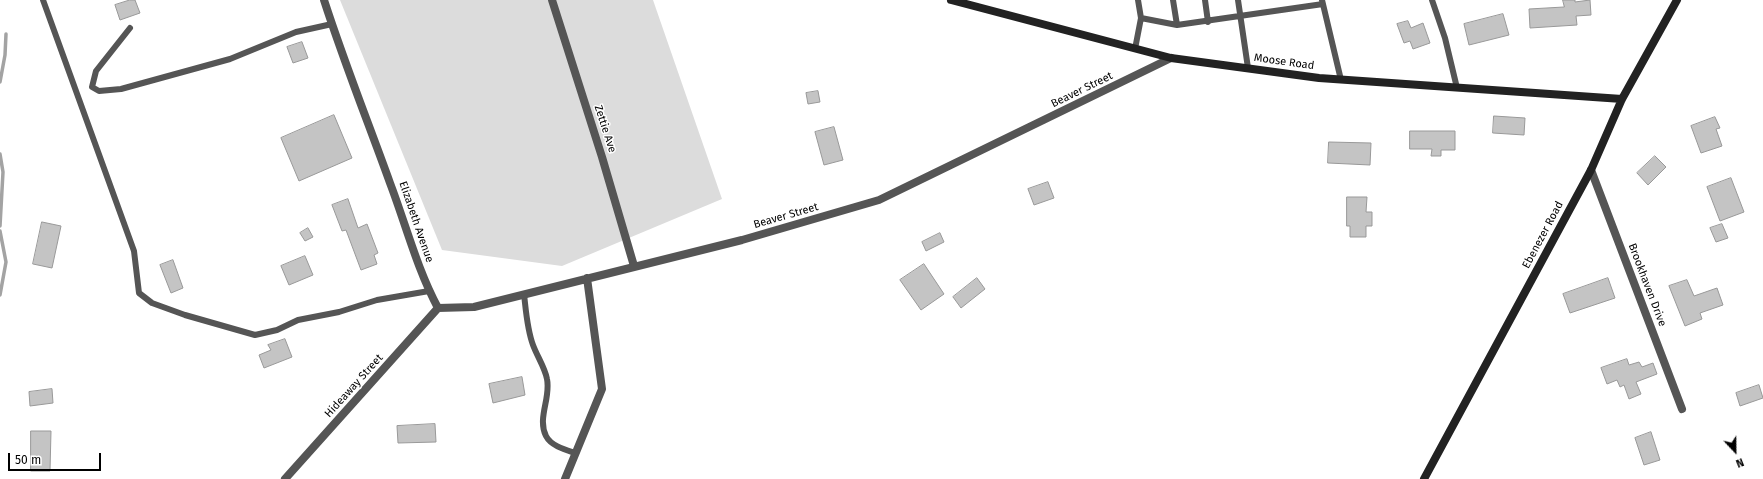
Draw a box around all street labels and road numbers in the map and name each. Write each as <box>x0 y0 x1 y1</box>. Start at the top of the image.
street label: Moose Road <box>1253 51 1315 73</box>
street label: Beaver Street <box>1049 69 1115 111</box>
street label: Zettie Ave <box>591 104 619 154</box>
street label: Elizabeth Avenue <box>396 180 436 264</box>
street label: Ebenezer Road <box>1520 199 1566 271</box>
street label: Beaver Street <box>752 200 820 232</box>
street label: Brookhaven Drive <box>1625 242 1669 328</box>
street label: Hideaway Street <box>322 352 386 420</box>

